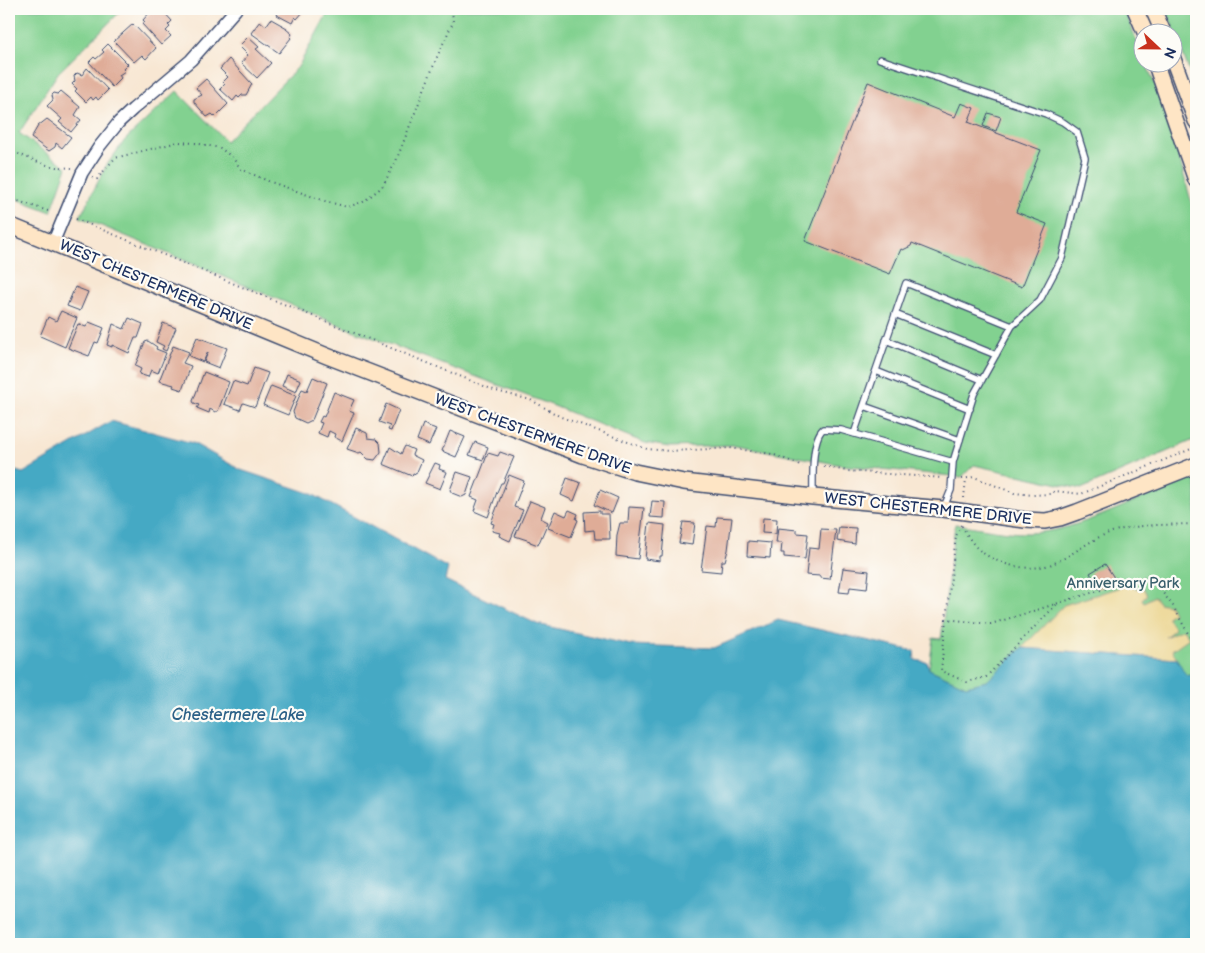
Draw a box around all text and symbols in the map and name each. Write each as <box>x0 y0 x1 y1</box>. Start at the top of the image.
north arrow <box>1132 22 1182 72</box>
text: N <box>1160 45 1179 61</box>
street label: WEST CHESTERMERE DRIVE <box>56 236 256 334</box>
street label: WEST CHESTERMERE DRIVE <box>432 389 634 479</box>
street label: WEST CHESTERMERE DRIVE <box>823 489 1033 529</box>
park label: Anniversary Park <box>1067 574 1180 593</box>
water label: Chestermere Lake <box>171 706 305 725</box>

